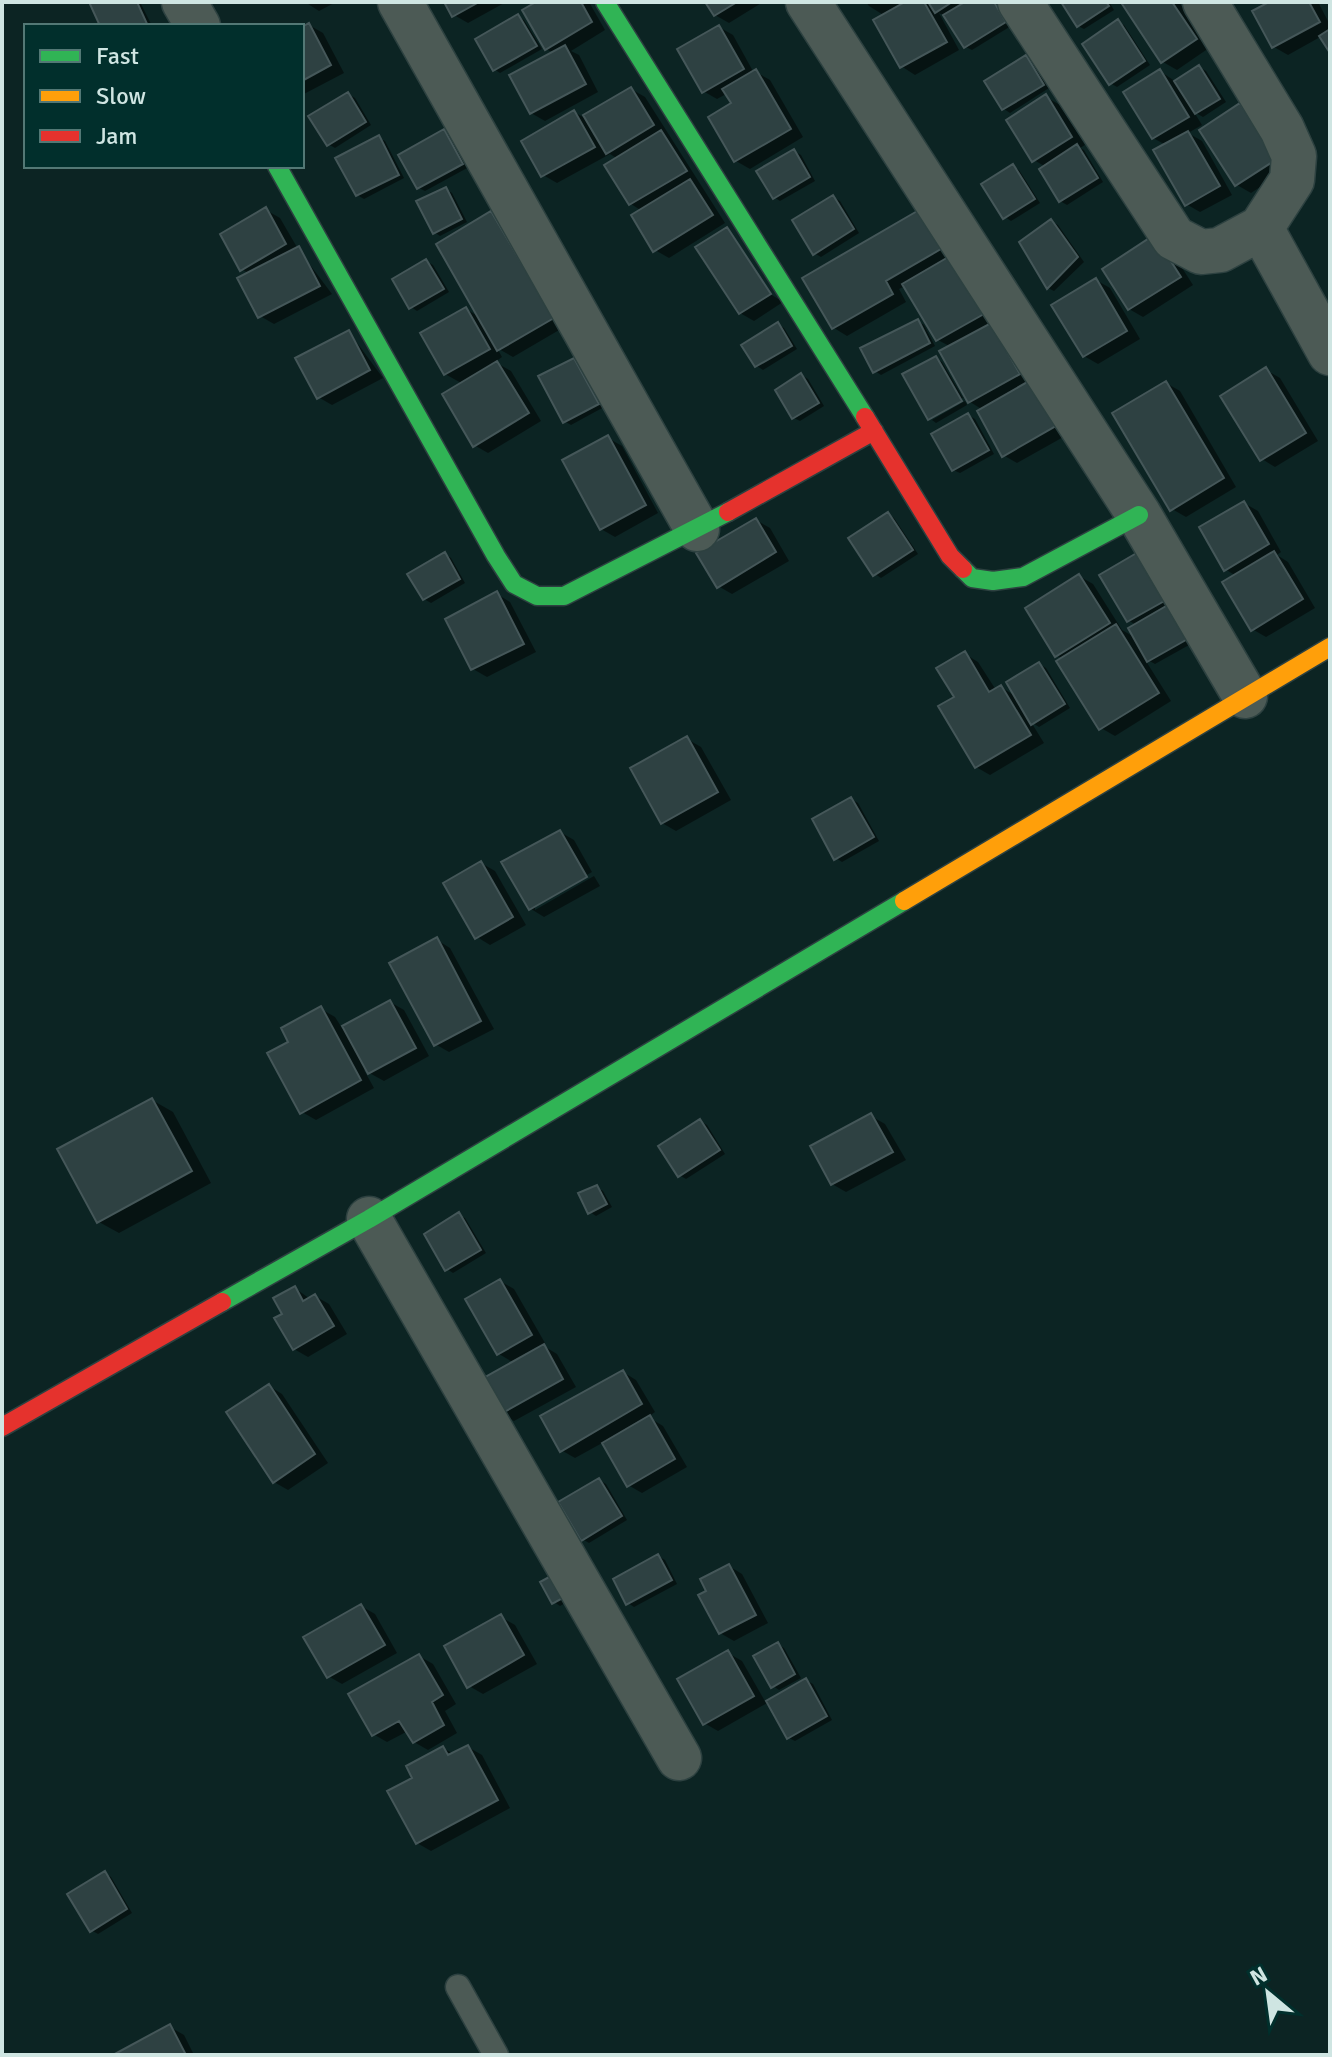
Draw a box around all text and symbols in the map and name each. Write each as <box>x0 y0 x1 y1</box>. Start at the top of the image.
legend <box>24 24 304 168</box>
text: Fast <box>96 41 139 71</box>
text: Slow <box>96 81 146 111</box>
text: Jam <box>96 121 137 151</box>
north arrow <box>1228 1953 1308 2033</box>
text: N <box>1245 1960 1272 1991</box>

